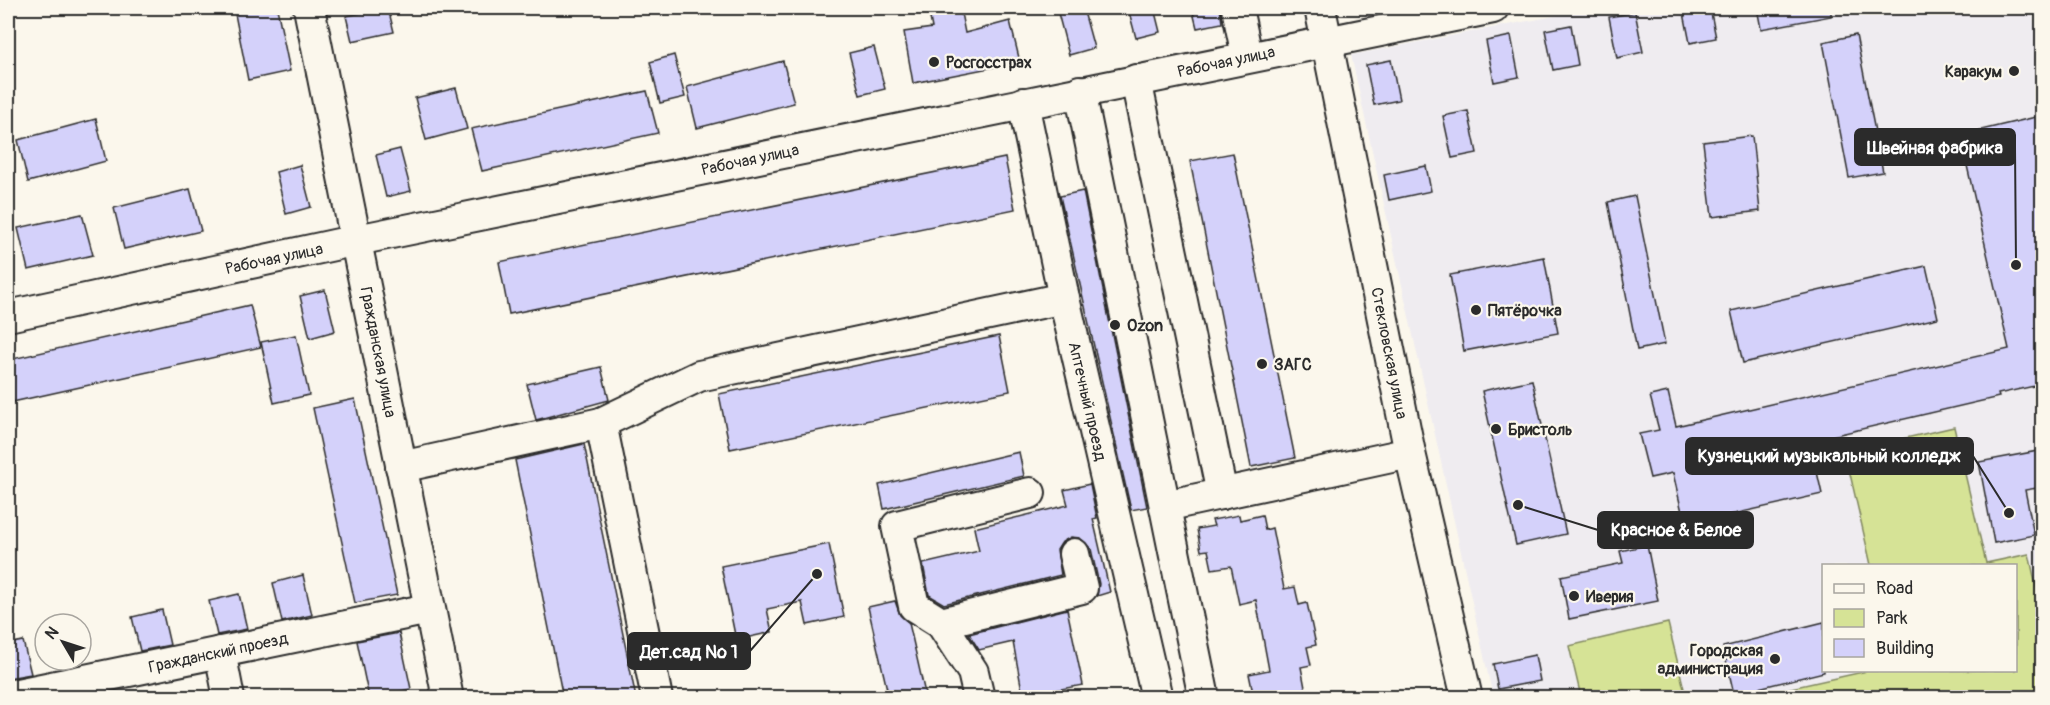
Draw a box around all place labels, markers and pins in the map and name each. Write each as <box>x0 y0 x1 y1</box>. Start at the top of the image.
place label: Росгосстрах <box>946 53 1032 73</box>
marker: Росгосстрах <box>927 55 941 69</box>
place label: Каракум <box>1945 62 2002 82</box>
marker: Каракум <box>2007 64 2021 78</box>
callout: Швейная фабрика <box>1855 129 2015 165</box>
place label: Пятёрочка <box>1488 301 1562 321</box>
marker: Пятёрочка <box>1469 303 1483 317</box>
place label: Ozon <box>1127 316 1163 336</box>
marker: Ozon <box>1108 318 1122 332</box>
place label: ЗАГС <box>1274 355 1312 375</box>
marker: ЗАГС <box>1255 357 1269 371</box>
place label: Бристоль <box>1508 420 1572 440</box>
marker: Бристоль <box>1489 422 1503 436</box>
callout: Кузнецкий музыкальный колледж <box>1686 438 1973 474</box>
callout: Красное & Белое <box>1598 512 1753 548</box>
place label: Иверия <box>1586 587 1634 607</box>
marker: Иверия <box>1567 589 1581 603</box>
callout: Дет.сад № 1 <box>628 633 750 669</box>
place label: Городская администрация <box>1658 641 1763 679</box>
marker: Городская администрация <box>1768 652 1782 666</box>

